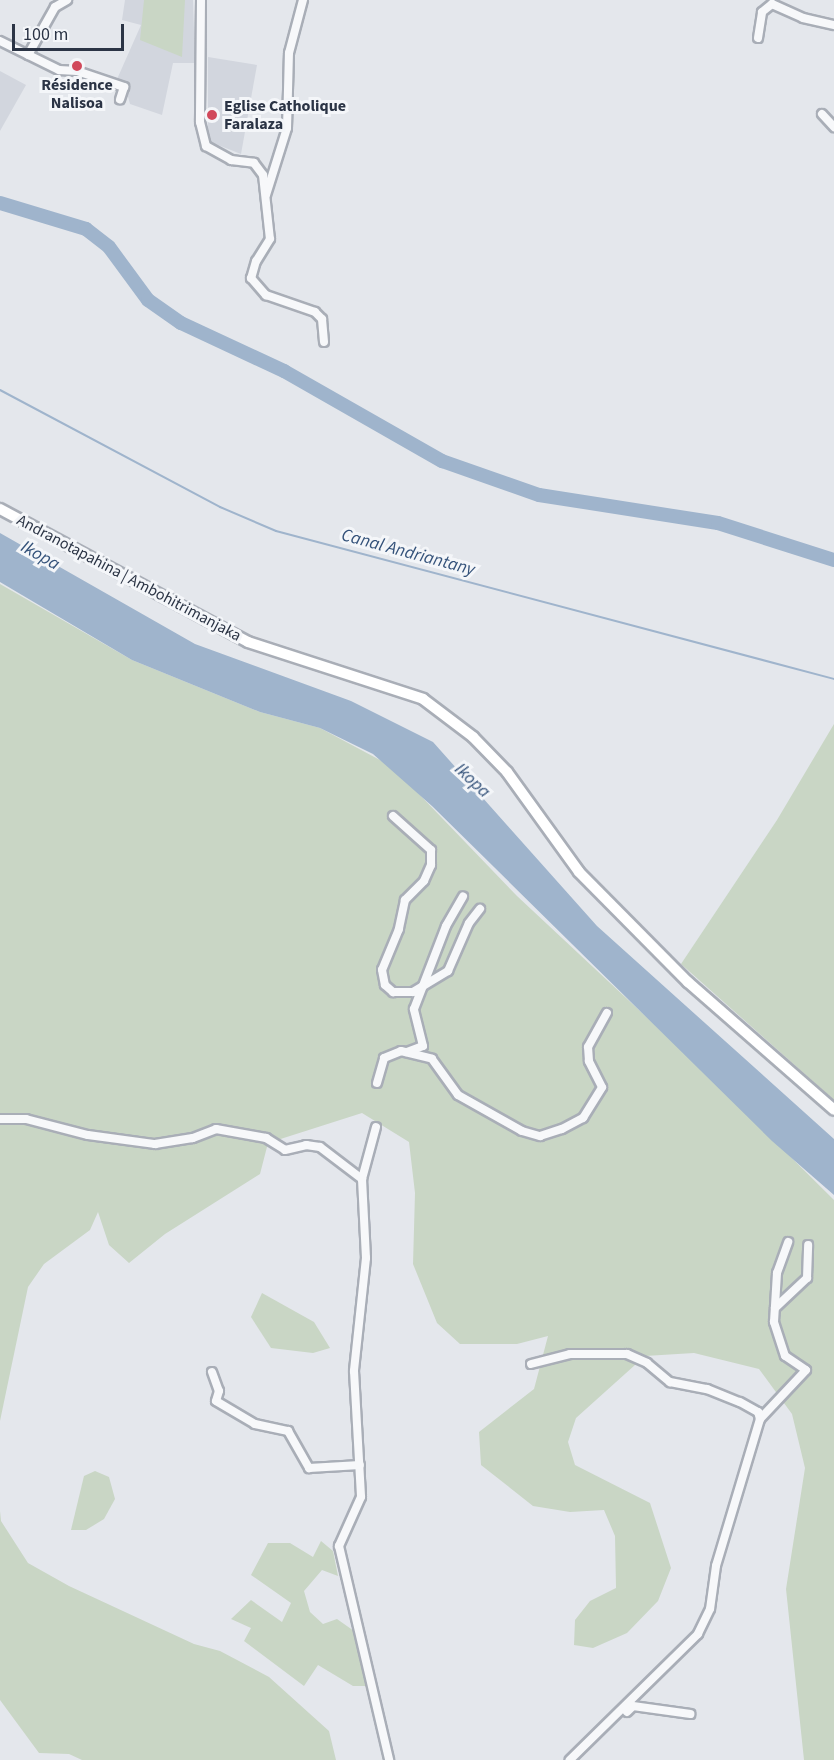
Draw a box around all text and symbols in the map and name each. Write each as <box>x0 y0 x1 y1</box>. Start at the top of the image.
scale bar <box>15 12 128 50</box>
text: 100 m <box>23 22 68 47</box>
marker: Résidence Nalisoa <box>70 59 84 73</box>
place label: Résidence Nalisoa <box>41 75 113 113</box>
place label: Eglise Catholique Faralaza <box>224 96 346 134</box>
marker: Eglise Catholique Faralaza <box>205 108 219 122</box>
street label: Andranotapahina | Ambohitrimanjaka <box>14 511 244 645</box>
water label: Canal Andriantany <box>339 525 477 581</box>
water label: Ikopa <box>17 537 63 575</box>
water label: Ikopa <box>450 759 494 803</box>

